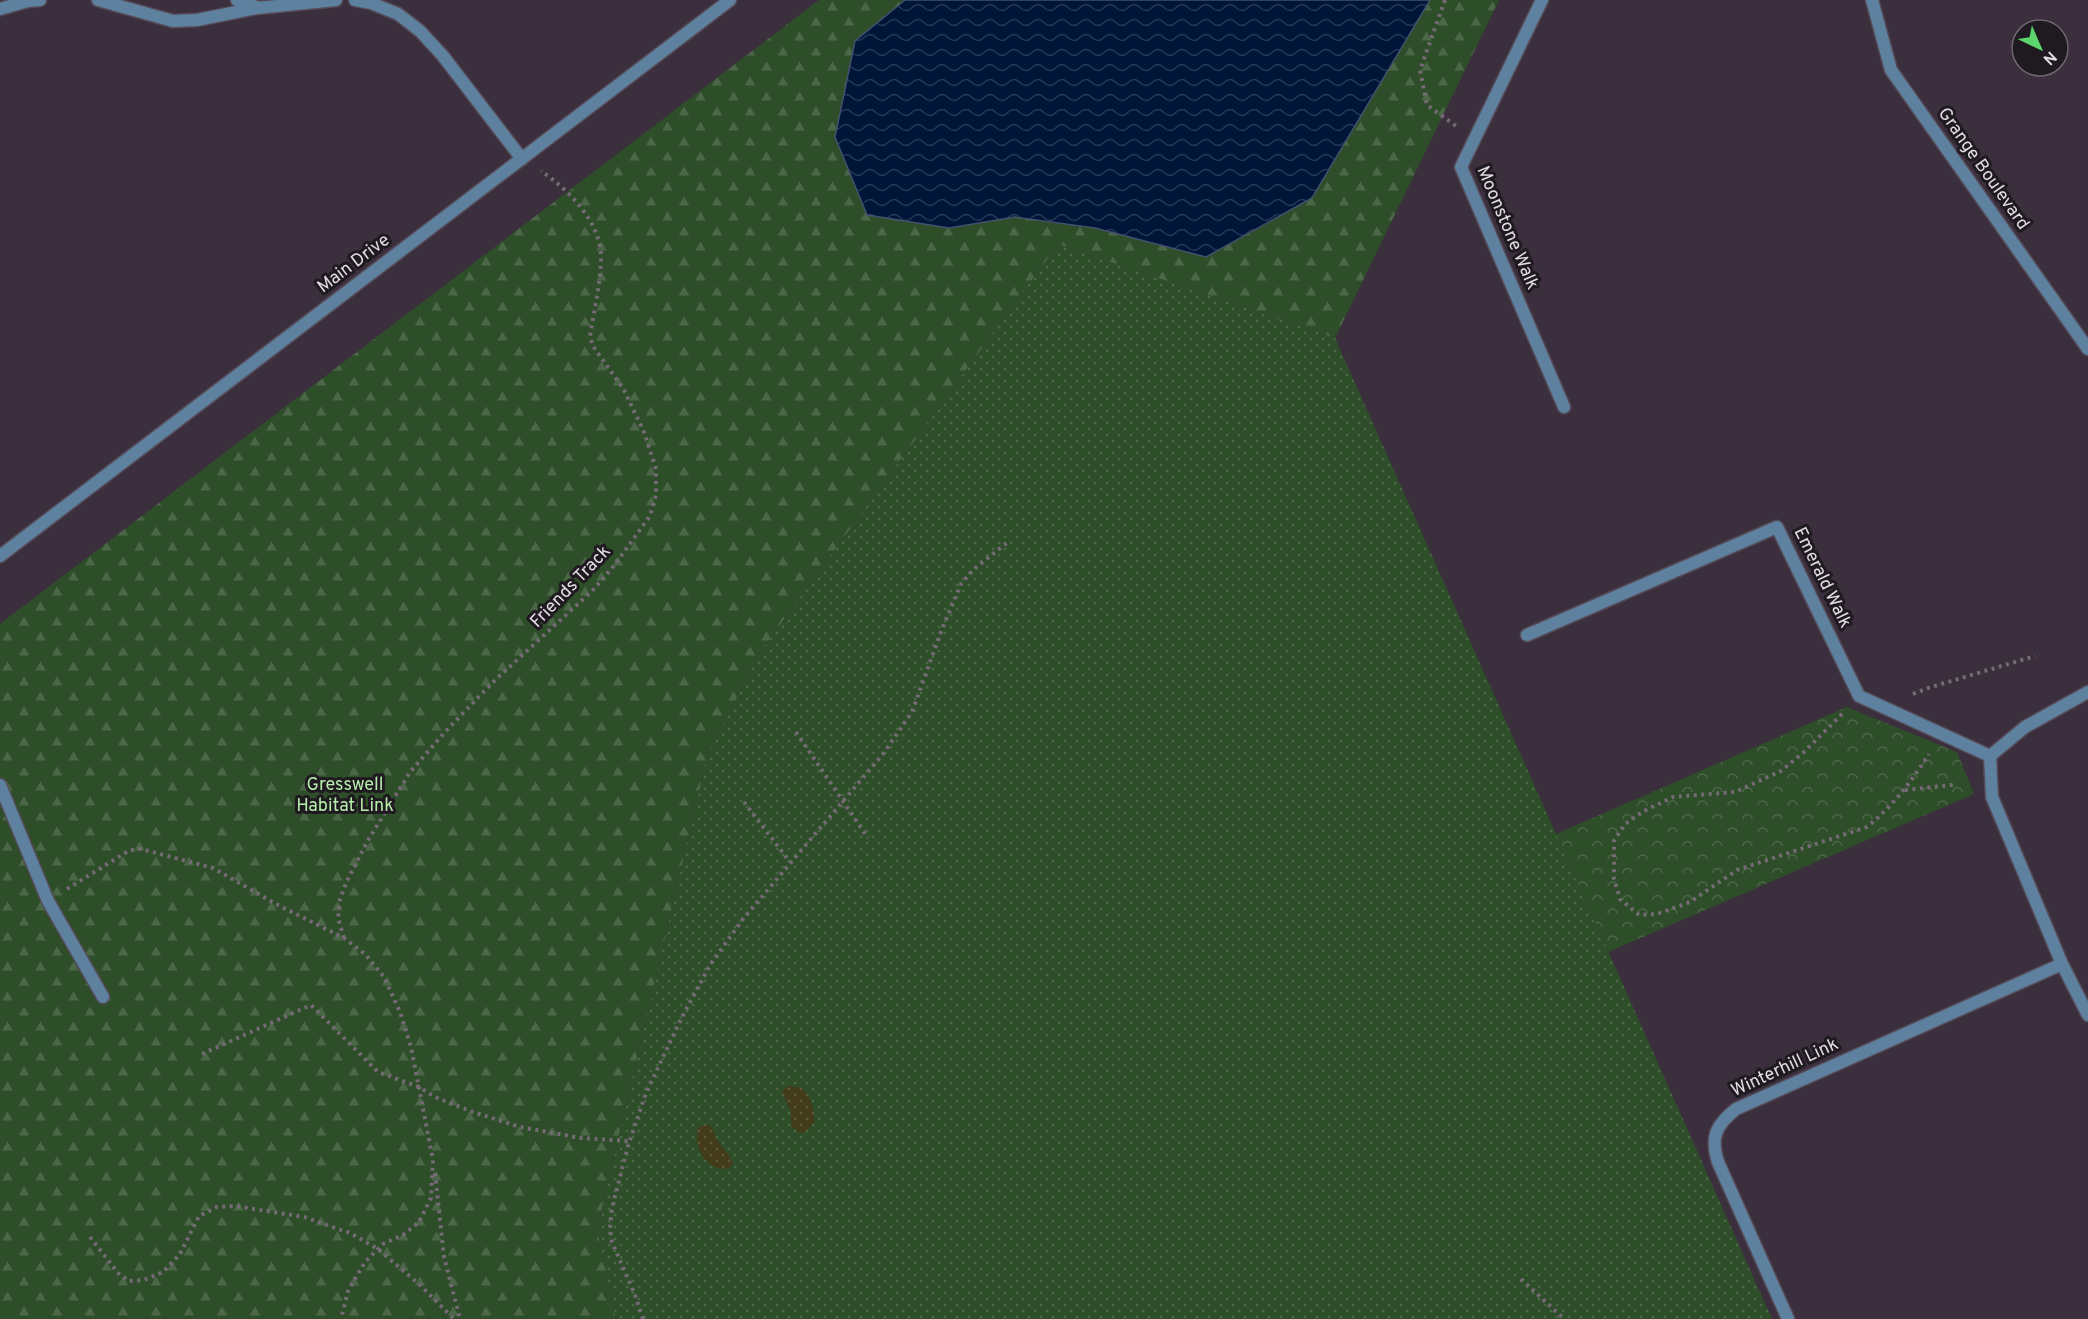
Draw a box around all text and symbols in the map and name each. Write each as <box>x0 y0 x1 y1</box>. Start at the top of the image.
north arrow <box>2010 18 2070 78</box>
text: N <box>2038 46 2060 69</box>
street label: Grange Boulevard <box>1932 103 2034 235</box>
street label: Moonstone Walk <box>1471 163 1543 293</box>
street label: Main Drive <box>313 229 395 299</box>
street label: Emerald Walk <box>1788 524 1856 632</box>
street label: Friends Track <box>526 541 616 633</box>
park label: Gresswell Habitat Link <box>296 774 394 818</box>
street label: Winterhill Link <box>1728 1033 1842 1103</box>

